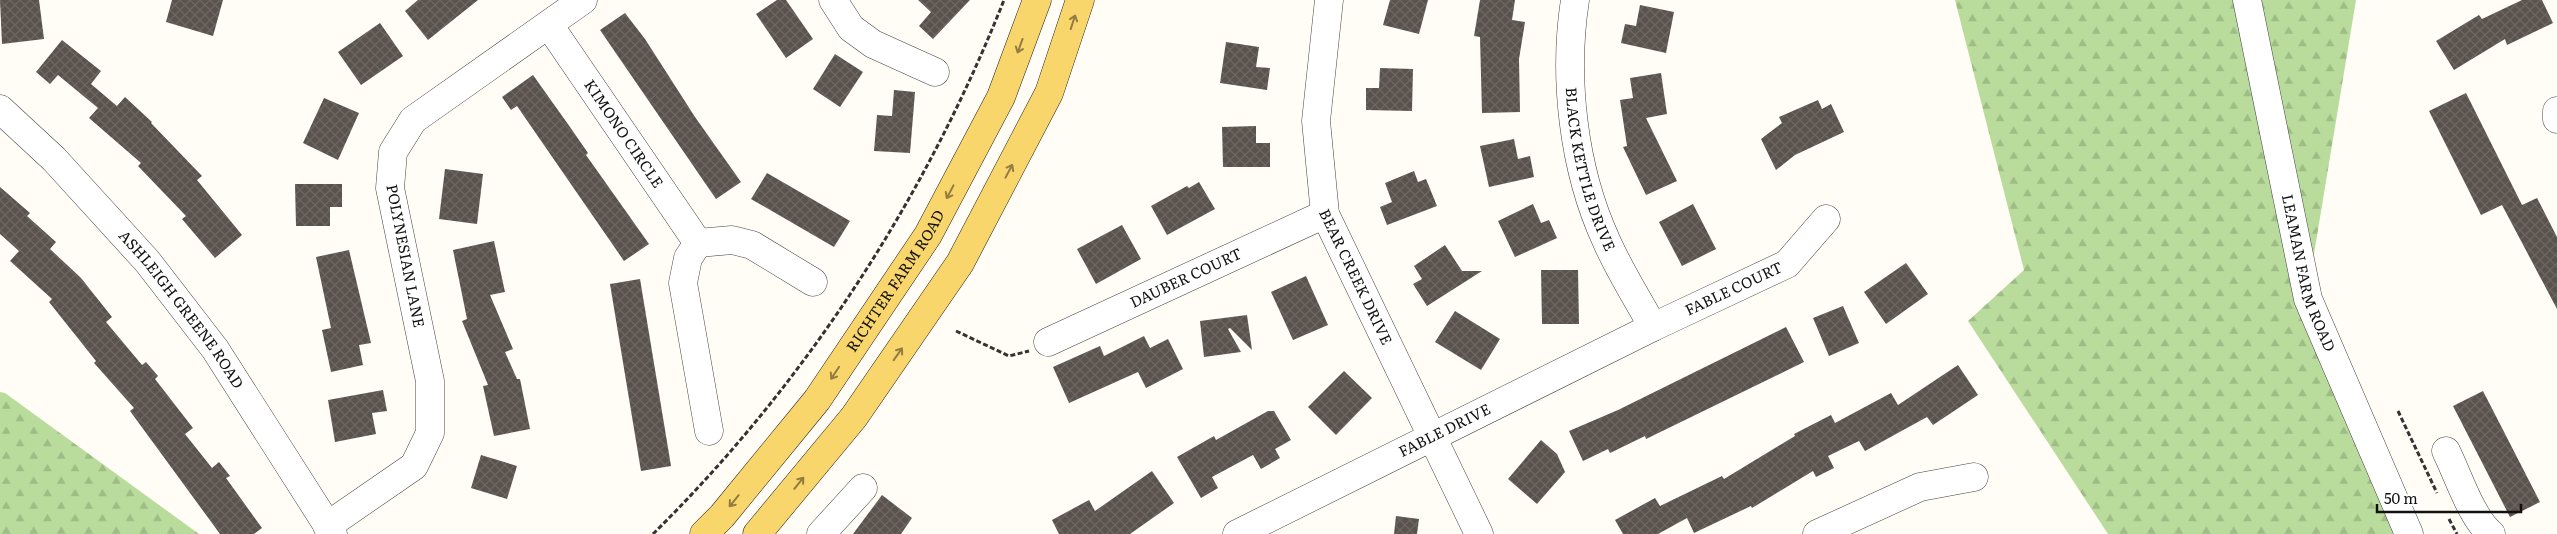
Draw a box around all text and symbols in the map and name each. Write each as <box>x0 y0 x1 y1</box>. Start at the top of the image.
one-way arrow <box>1069 14 1078 30</box>
one-way arrow <box>1015 38 1024 53</box>
street label: KIMONO CIRCLE <box>579 74 670 192</box>
street label: BLACK KETTLE DRIVE <box>1561 87 1622 254</box>
one-way arrow <box>1004 163 1014 178</box>
street label: POLYNESIAN LANE <box>381 182 432 329</box>
one-way arrow <box>945 184 955 199</box>
street label: LEAMAN FARM ROAD <box>2277 192 2342 355</box>
street label: BEAR CREEK DRIVE <box>1314 204 1399 348</box>
street label: RICHTER FARM ROAD <box>839 205 949 356</box>
street label: ASHLEIGH GREENE ROAD <box>114 224 250 393</box>
street label: DAUBER COURT <box>1126 241 1245 313</box>
street label: FABLE COURT <box>1681 255 1786 321</box>
one-way arrow <box>893 347 903 361</box>
one-way arrow <box>830 366 840 380</box>
street label: FABLE DRIVE <box>1394 397 1494 462</box>
one-way arrow <box>794 477 805 490</box>
scale bar <box>2377 482 2521 514</box>
text: 50 m <box>2384 486 2418 509</box>
one-way arrow <box>729 494 740 507</box>

